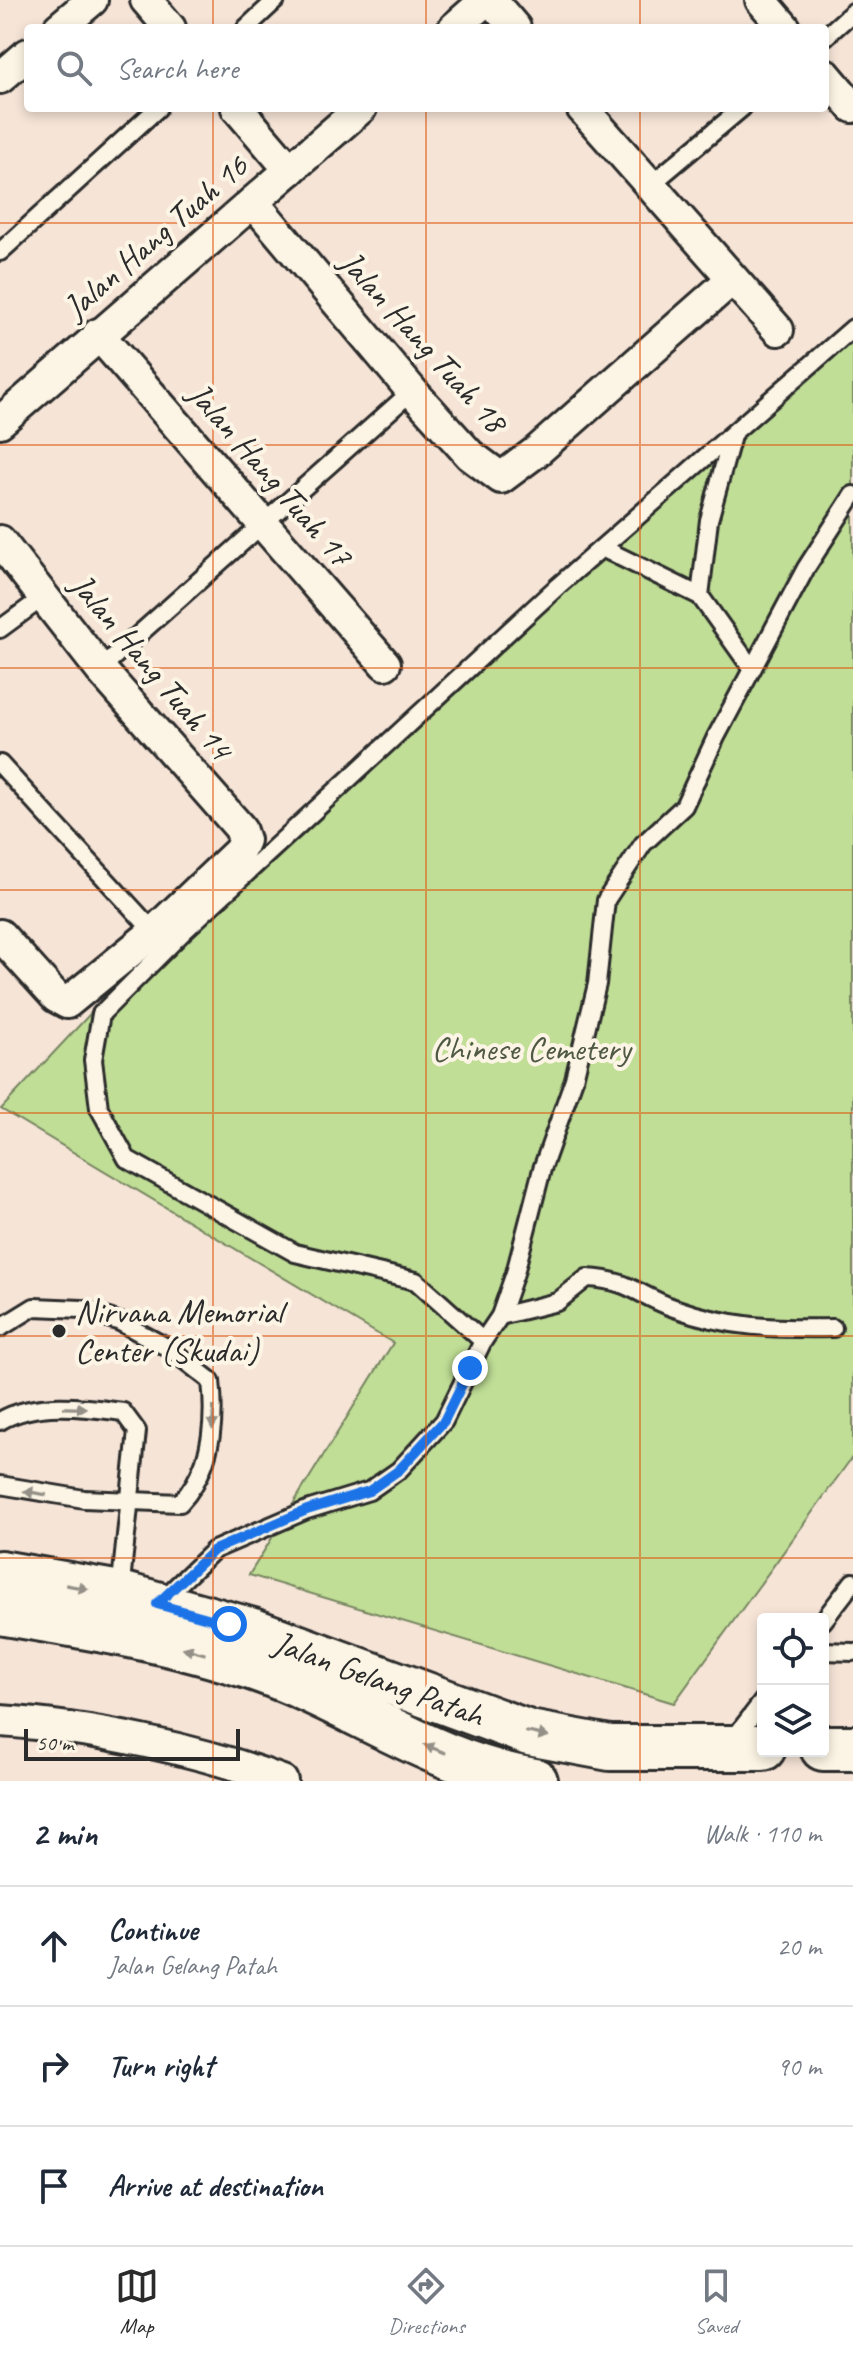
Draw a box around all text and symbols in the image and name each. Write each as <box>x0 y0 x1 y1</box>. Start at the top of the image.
search box <box>24 24 829 112</box>
icon: search <box>52 46 96 90</box>
text: Search here <box>116 49 238 87</box>
street label: Jalan Hang Tuah 16 <box>53 143 258 330</box>
street label: Jalan Hang Tuah 18 <box>329 240 519 444</box>
street label: Jalan Hang Tuah 17 <box>177 372 364 577</box>
street label: Jalan Hang Tuah 14 <box>60 563 245 771</box>
park label: Chinese Cemetery <box>432 1027 633 1070</box>
place label: Nirvana Memorial Center (Skudai) <box>75 1290 289 1372</box>
marker: Nirvana Memorial Center (Skudai) <box>50 1322 68 1340</box>
route end <box>452 1350 488 1386</box>
one-way arrow <box>63 1402 89 1414</box>
one-way arrow <box>206 1405 219 1430</box>
one-way arrow <box>23 1486 48 1499</box>
one-way arrow <box>65 1581 90 1593</box>
route start <box>211 1606 247 1642</box>
map controls <box>757 1613 829 1757</box>
button: locate <box>757 1613 829 1685</box>
street label: Jalan Gelang Patah <box>266 1620 492 1737</box>
one-way arrow <box>182 1644 206 1657</box>
button: layers <box>757 1685 829 1757</box>
scale bar <box>24 1725 240 1761</box>
one-way arrow <box>525 1728 550 1741</box>
text: 50 m <box>36 1729 73 1757</box>
one-way arrow <box>423 1742 447 1755</box>
text: 2 min <box>32 1812 97 1855</box>
text: Walk · 110 m <box>704 1817 821 1850</box>
text: Continue <box>108 1911 198 1949</box>
icon: ahead <box>32 1924 76 1968</box>
text: 20 m <box>777 1930 821 1963</box>
text: Jalan Gelang Patah <box>108 1949 277 1982</box>
icon: right <box>32 2044 76 2088</box>
text: Turn right <box>108 2047 213 2085</box>
text: 90 m <box>777 2050 821 2083</box>
icon: arrive <box>32 2164 76 2208</box>
text: Arrive at destination <box>108 2167 323 2205</box>
tab: Map <box>115 2264 159 2340</box>
tab: Directions <box>388 2264 465 2340</box>
tab: Saved <box>694 2264 738 2340</box>

